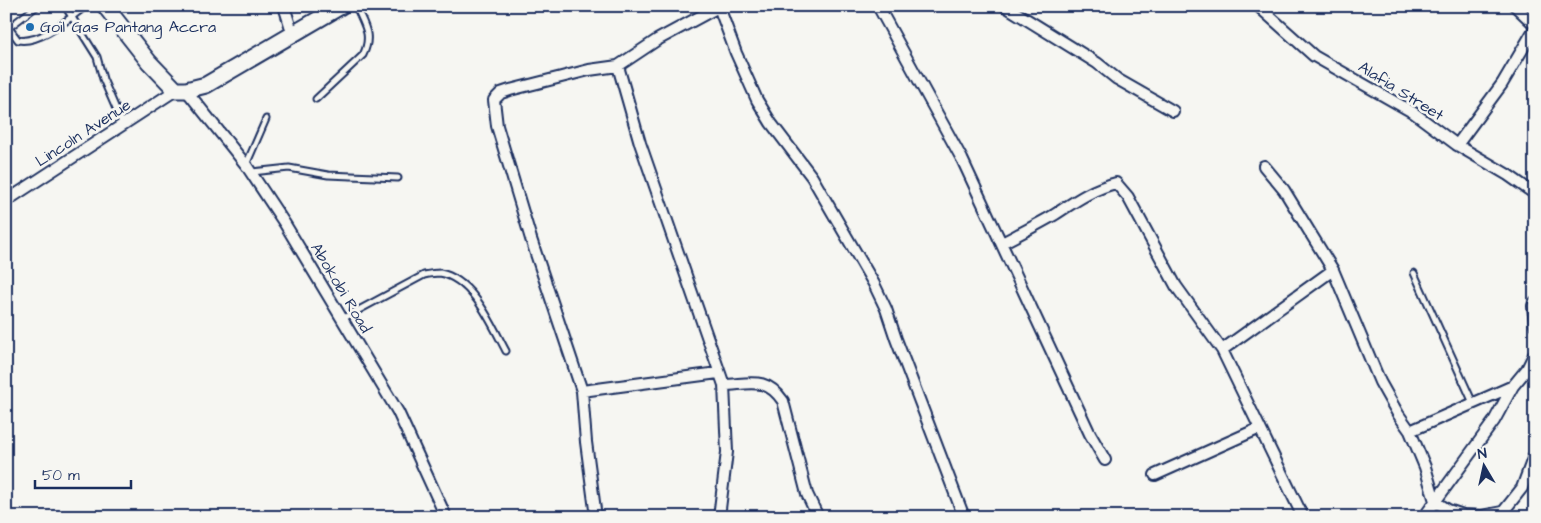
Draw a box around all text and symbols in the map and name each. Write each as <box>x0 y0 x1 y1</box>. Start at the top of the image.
place label: Goil Gas Pantang Accra <box>40 16 216 39</box>
marker: Goil Gas Pantang Accra <box>24 21 36 33</box>
street label: Alafia Street <box>1354 56 1448 126</box>
street label: Lincoln Avenue <box>31 94 135 172</box>
street label: Abokobi Road <box>305 239 377 337</box>
north arrow <box>1458 440 1508 490</box>
text: N <box>1476 444 1488 465</box>
scale bar <box>35 458 131 490</box>
text: 50 m <box>42 465 80 486</box>

